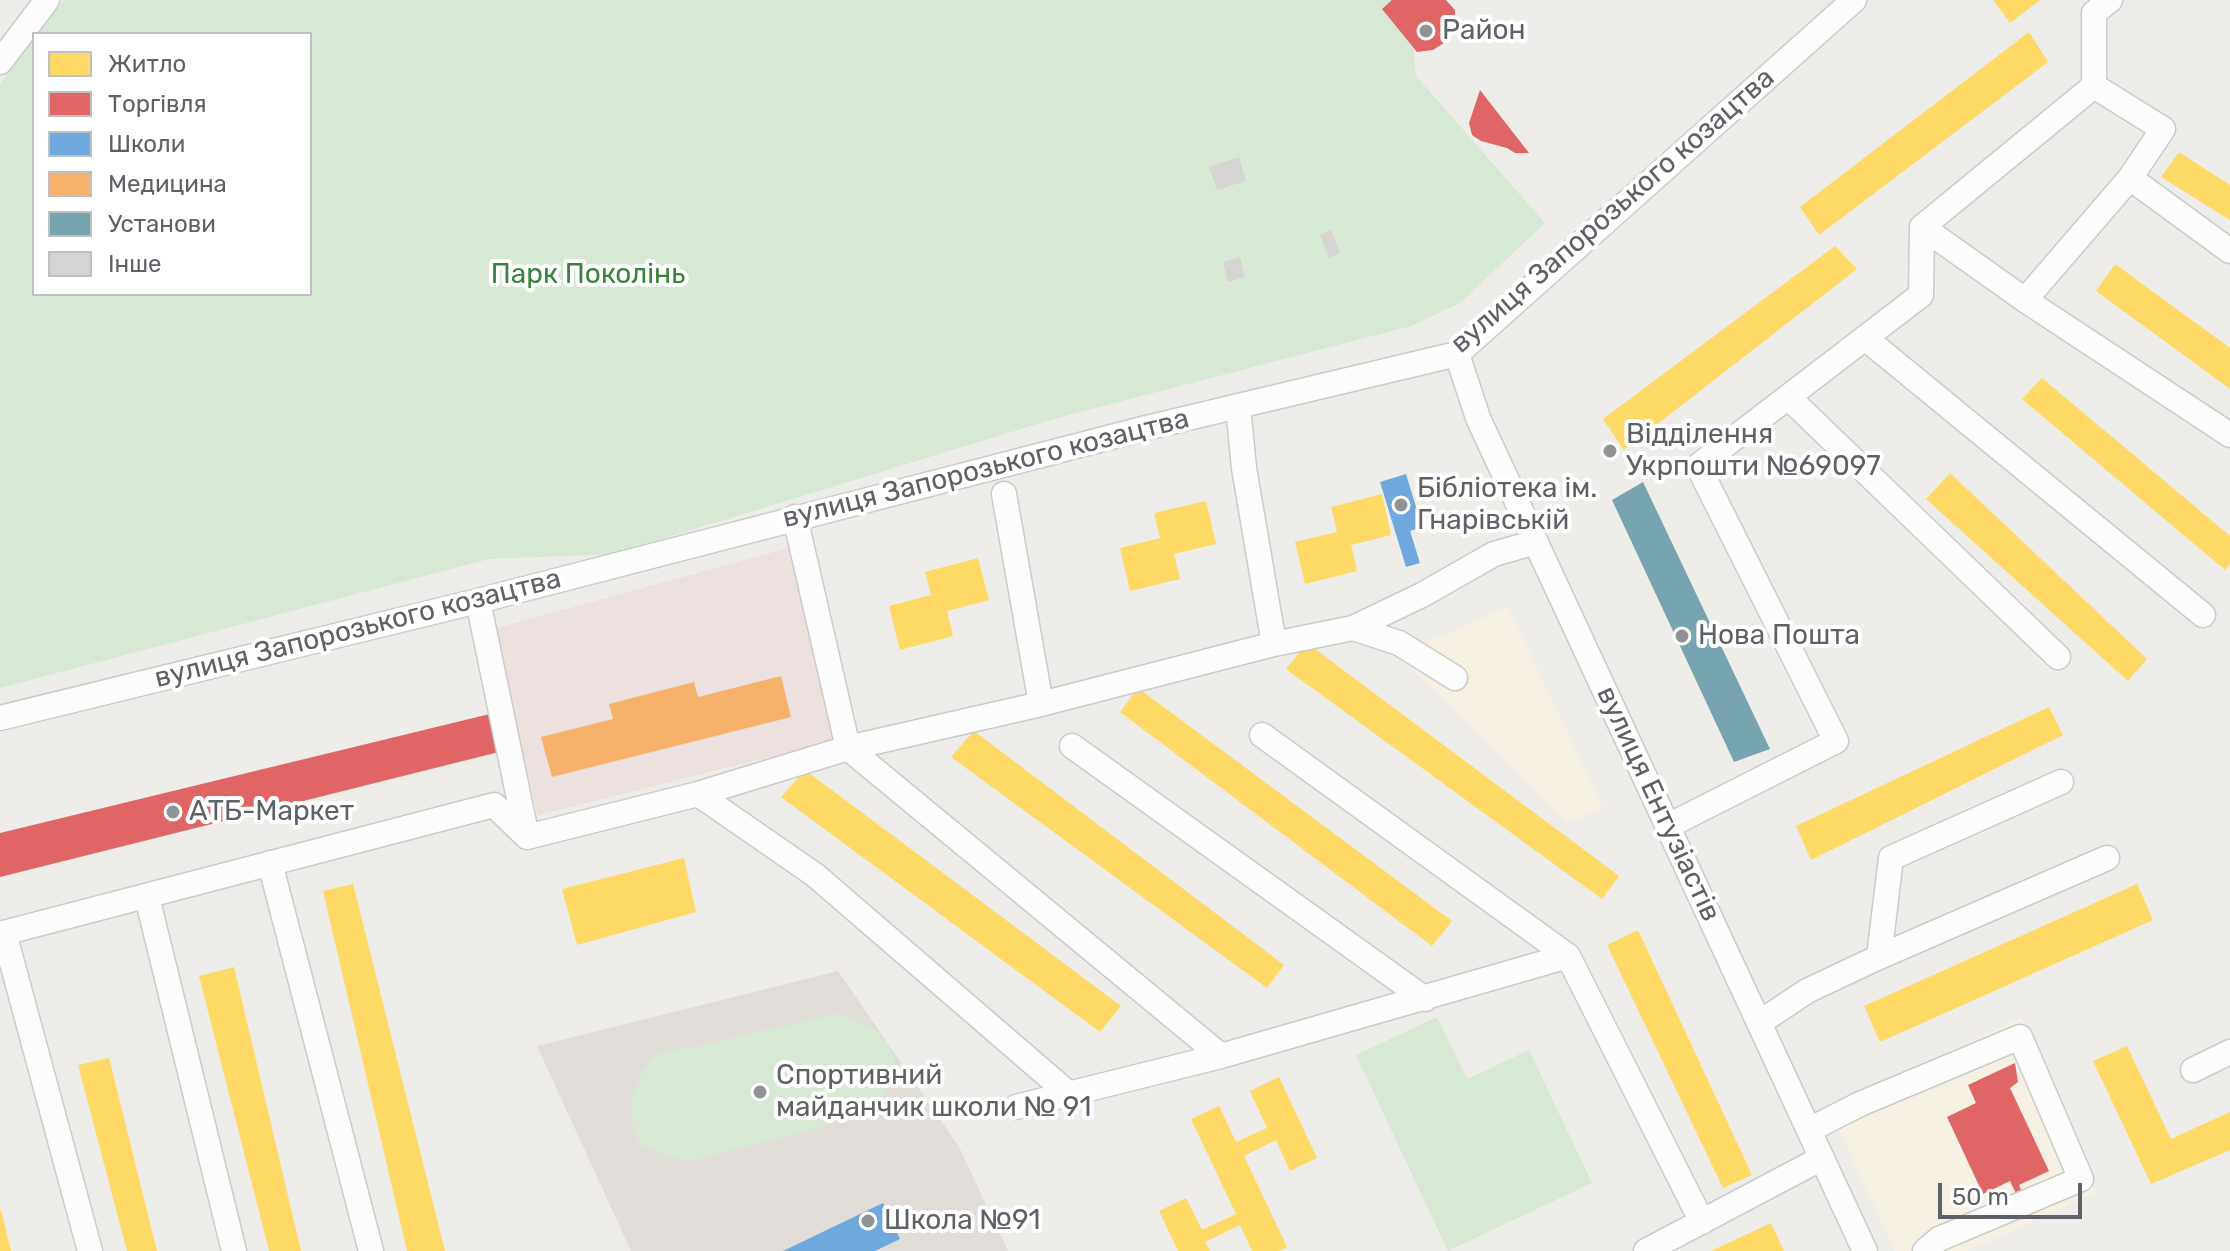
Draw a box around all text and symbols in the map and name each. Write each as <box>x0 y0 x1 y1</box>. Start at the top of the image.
place label: Район <box>1442 14 1526 48</box>
marker: Район <box>1417 22 1435 40</box>
legend <box>32 32 312 296</box>
text: Житло <box>108 50 186 78</box>
street label: вулиця Запорозького козацтва <box>1444 61 1782 361</box>
text: Торгівля <box>108 90 207 118</box>
text: Школи <box>108 130 185 158</box>
text: Медицина <box>108 170 227 198</box>
text: Установи <box>108 210 216 238</box>
text: Інше <box>108 250 162 278</box>
park label: Парк Поколінь <box>491 258 685 292</box>
street label: вулиця Запорозького козацтва <box>779 402 1193 536</box>
place label: Відділення Укрпошти №69097 <box>1626 418 1881 484</box>
marker: Відділення Укрпошти №69097 <box>1601 442 1619 460</box>
place label: Бібліотека ім. Гнарівській <box>1417 472 1597 538</box>
marker: Бібліотека ім. Гнарівській <box>1392 496 1410 514</box>
street label: вулиця Запорозького козацтва <box>151 562 565 696</box>
place label: Нова Пошта <box>1698 619 1860 653</box>
marker: Нова Пошта <box>1673 627 1691 645</box>
street label: вулиця Ентузіастів <box>1589 681 1727 927</box>
place label: АТБ-Маркет <box>189 795 354 829</box>
marker: АТБ-Маркет <box>164 803 182 821</box>
place label: Спортивний майданчик школи № 91 <box>776 1059 1091 1125</box>
marker: Спортивний майданчик школи № 91 <box>751 1083 769 1101</box>
scale bar <box>1942 1167 2086 1217</box>
text: 50 m <box>1952 1183 2009 1211</box>
place label: Школа №91 <box>884 1204 1041 1238</box>
marker: Школа №91 <box>859 1212 877 1230</box>

